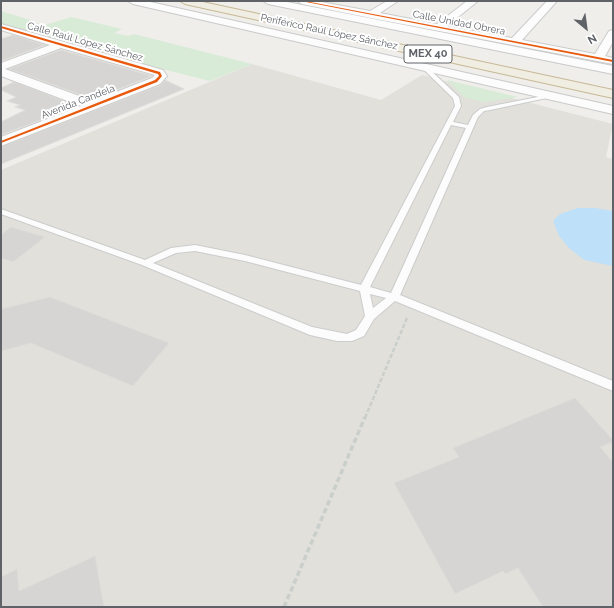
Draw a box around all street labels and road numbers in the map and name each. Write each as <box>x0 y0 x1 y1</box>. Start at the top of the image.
street label: Calle Unidad Obrera <box>412 8 506 38</box>
street label: Periférico Raúl López Sánchez <box>259 12 399 52</box>
street label: Calle Raúl López Sánchez <box>26 20 144 64</box>
road number: MEX 40 <box>404 45 452 63</box>
street label: Avenida Candela <box>39 82 117 122</box>

